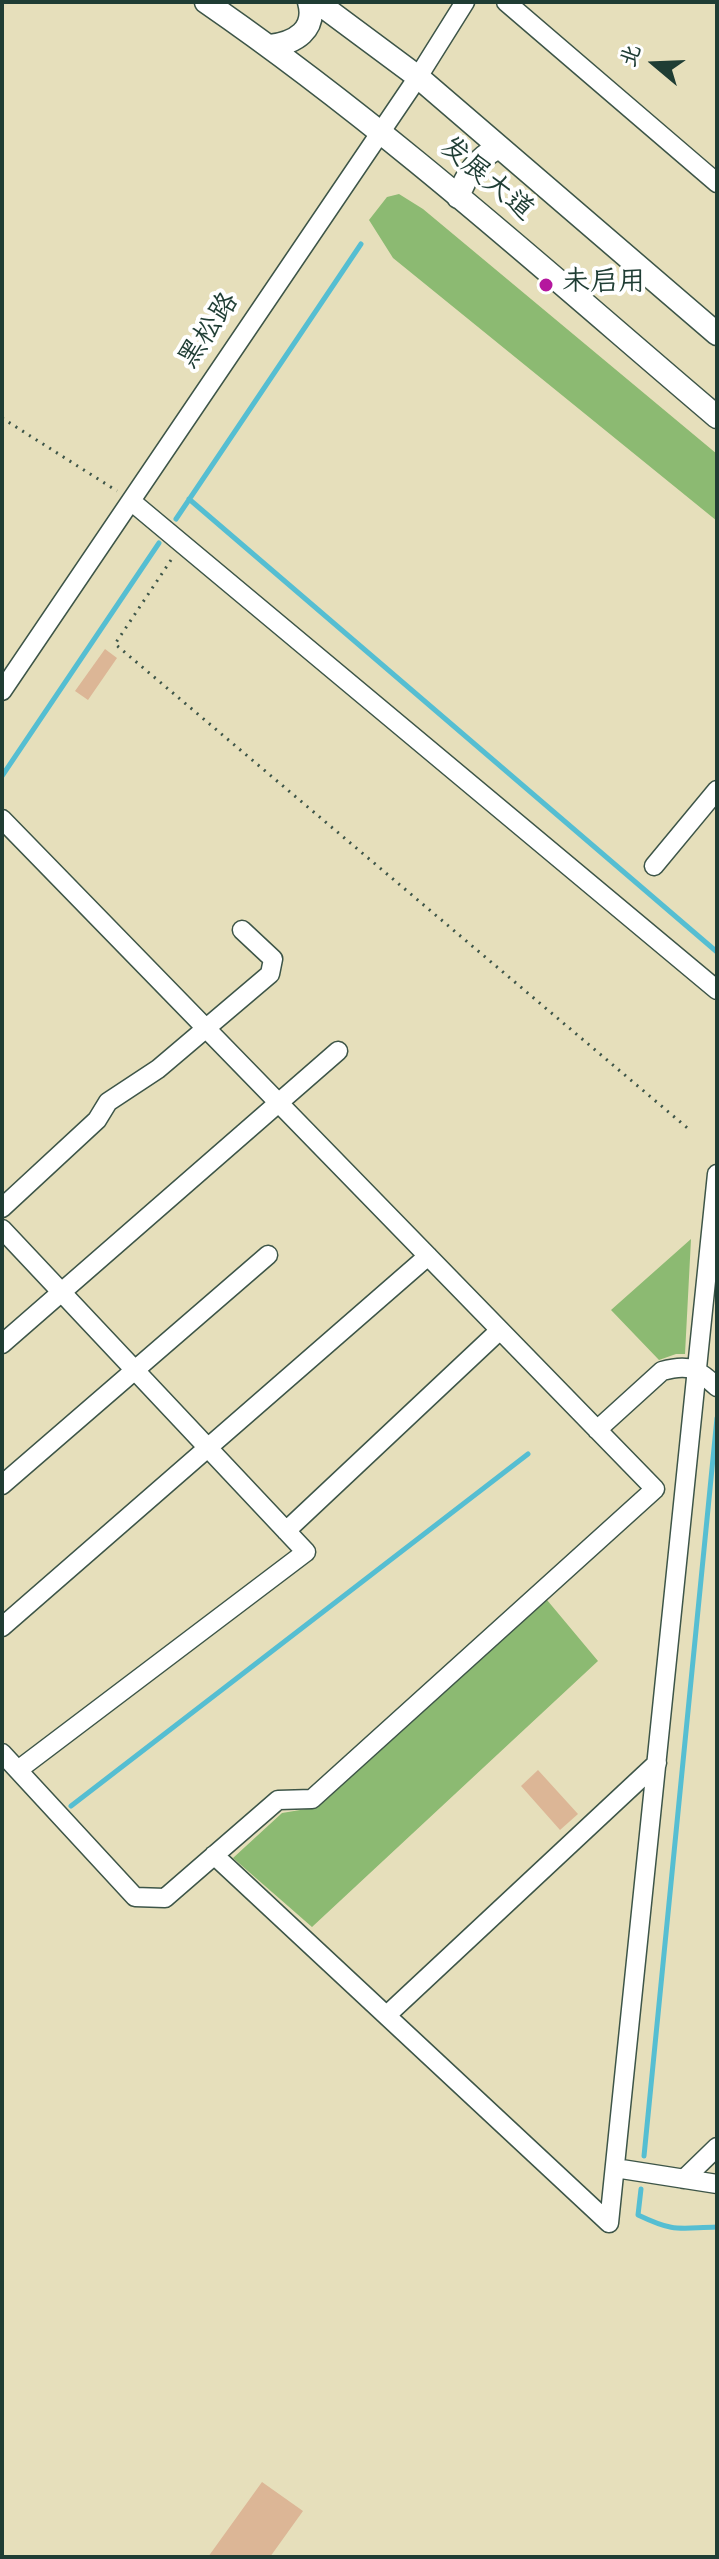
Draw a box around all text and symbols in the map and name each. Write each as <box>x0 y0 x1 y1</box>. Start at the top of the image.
north arrow <box>615 24 695 104</box>
text: 北 <box>612 40 652 72</box>
street label: 发展大道 <box>431 132 539 230</box>
place label: 未启用 <box>562 268 646 302</box>
marker: 未启用 <box>537 276 555 294</box>
street label: 黑松路 <box>174 288 248 376</box>

